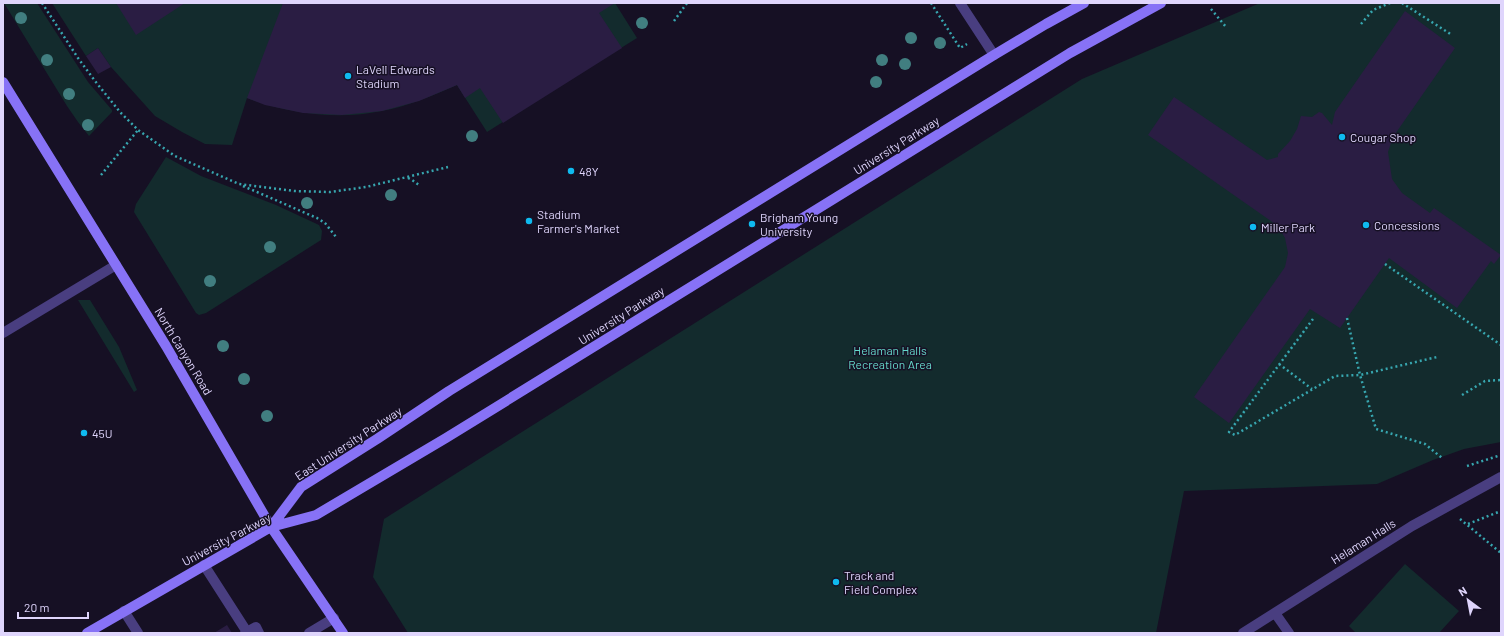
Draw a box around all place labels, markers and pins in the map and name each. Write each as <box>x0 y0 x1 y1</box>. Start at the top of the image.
place label: LaVell Edwards Stadium <box>356 62 435 90</box>
marker: LaVell Edwards Stadium <box>343 71 353 81</box>
place label: Cougar Shop <box>1350 130 1416 144</box>
marker: Cougar Shop <box>1337 132 1347 142</box>
place label: 48Y <box>579 164 599 178</box>
marker: 48Y <box>566 166 576 176</box>
place label: Stadium Farmer's Market <box>537 207 620 235</box>
place label: Brigham Young University <box>760 210 838 238</box>
marker: Stadium Farmer's Market <box>524 216 534 226</box>
place label: Concessions <box>1374 218 1440 232</box>
marker: Brigham Young University <box>747 219 757 229</box>
place label: Miller Park <box>1261 220 1315 234</box>
marker: Concessions <box>1361 220 1371 230</box>
marker: Miller Park <box>1248 222 1258 232</box>
place label: 45U <box>92 426 113 440</box>
marker: 45U <box>79 428 89 438</box>
place label: Track and Field Complex <box>844 568 917 596</box>
marker: Track and Field Complex <box>831 577 841 587</box>

